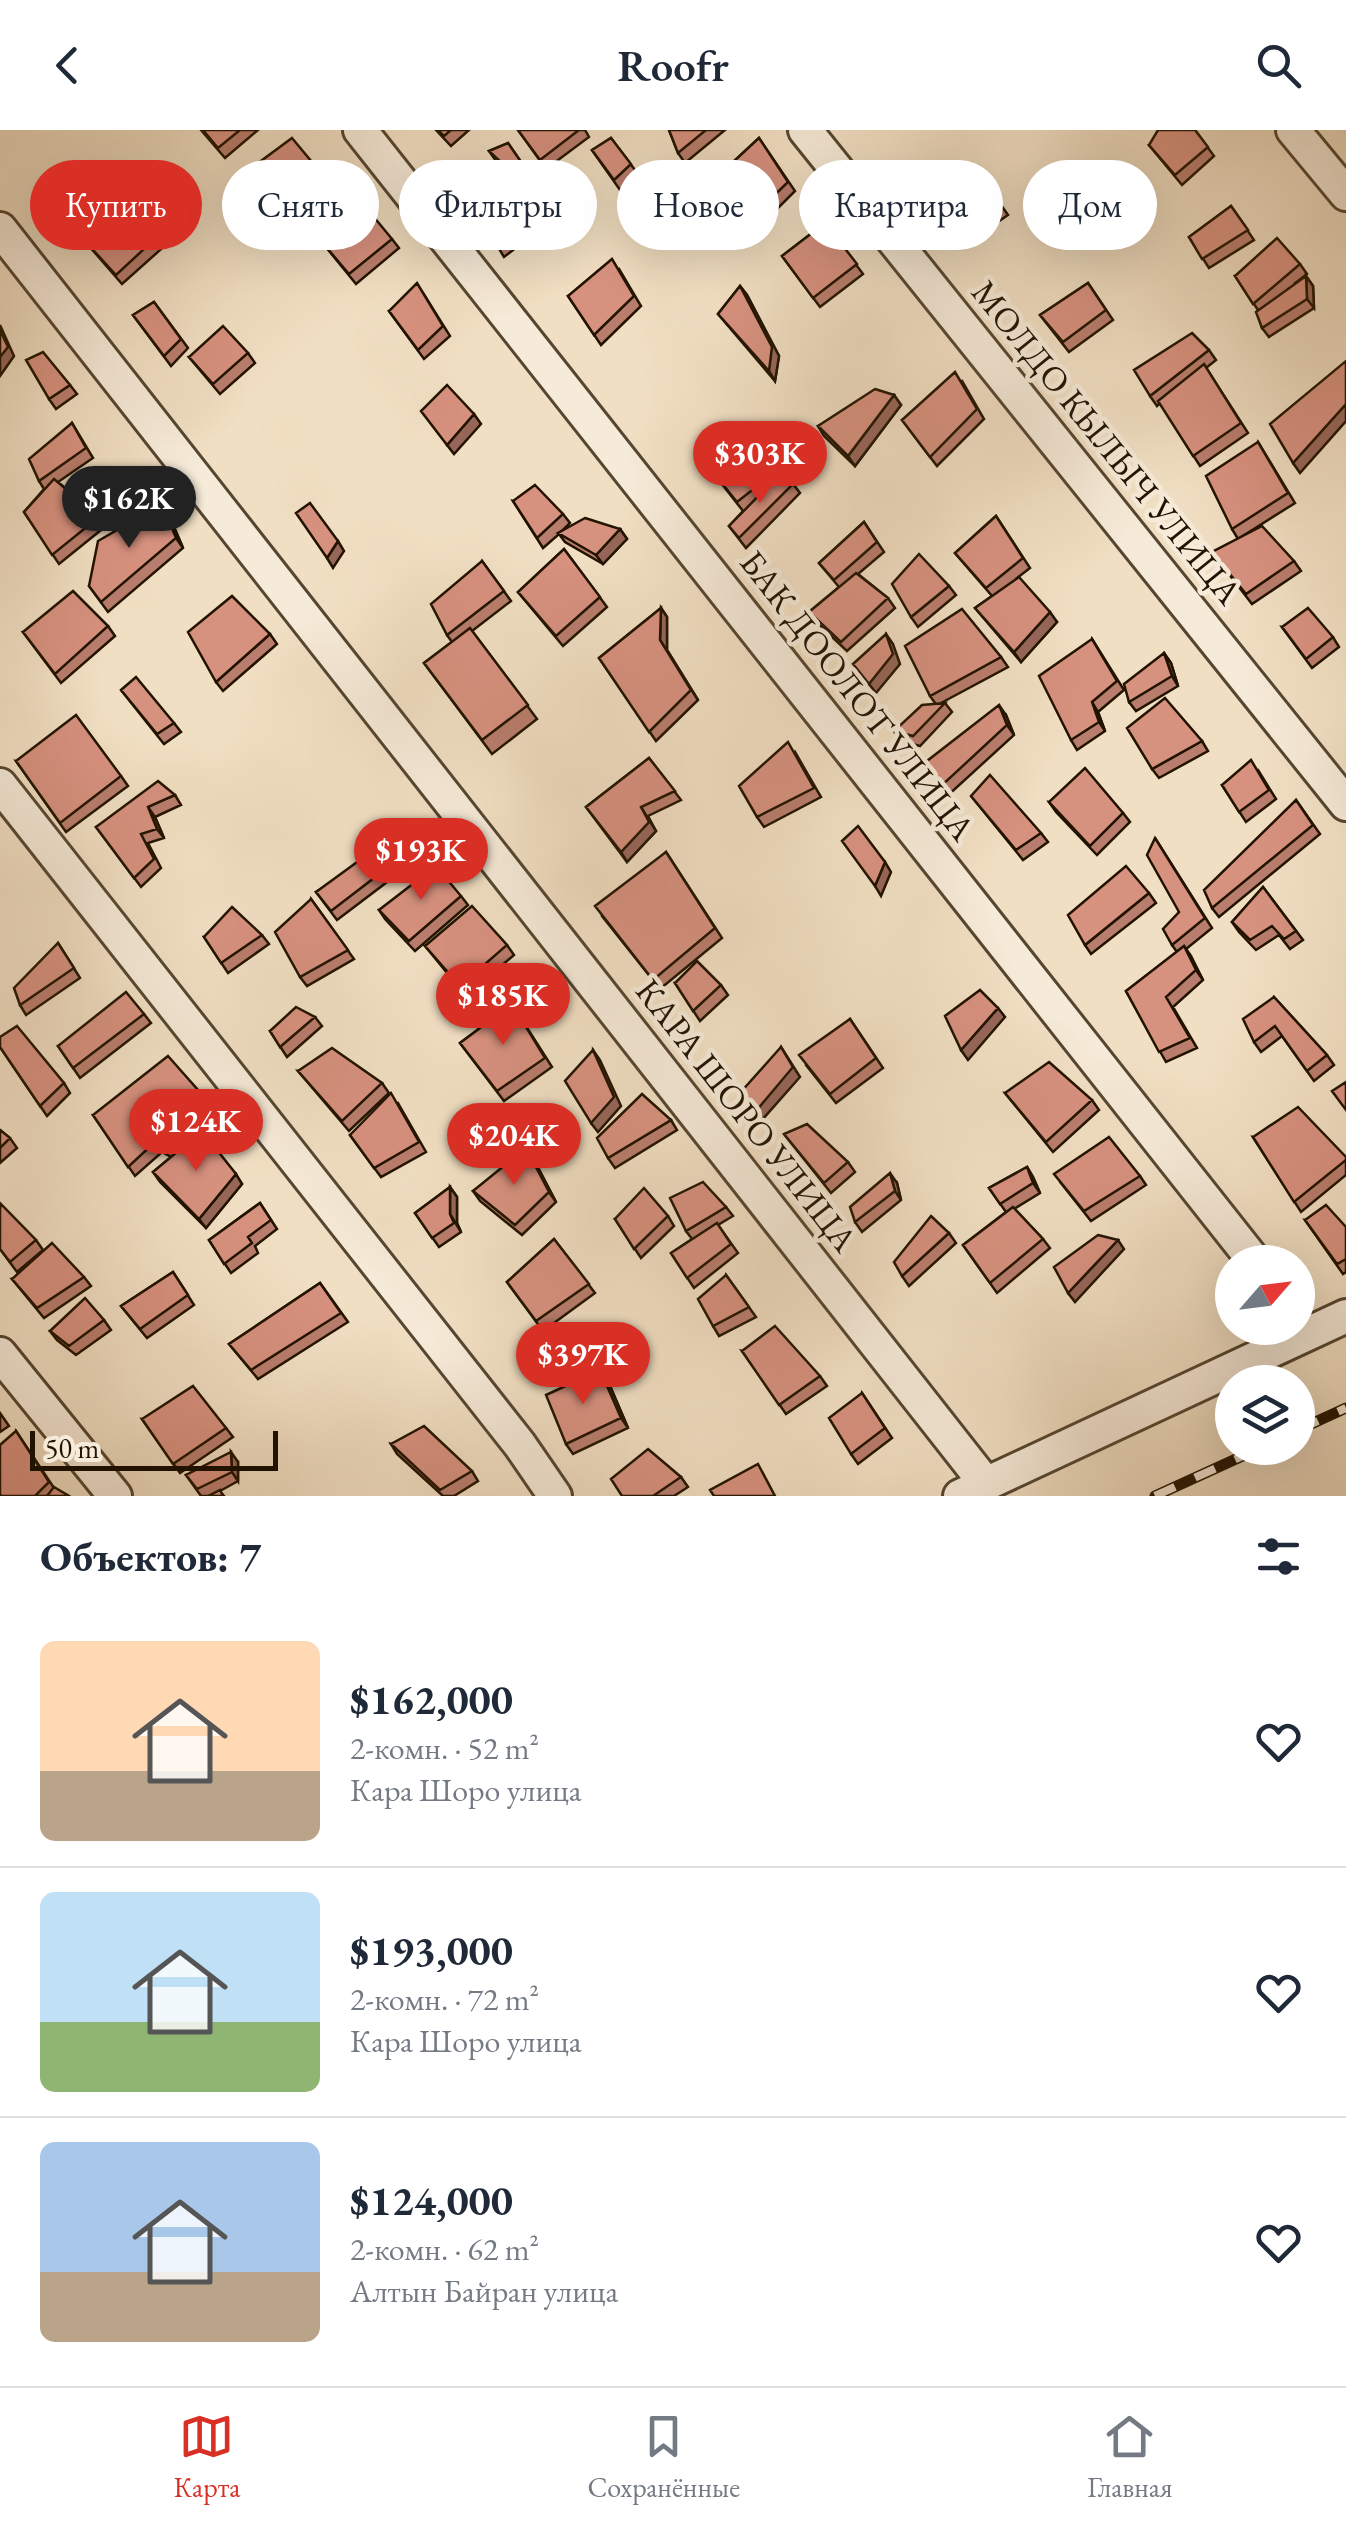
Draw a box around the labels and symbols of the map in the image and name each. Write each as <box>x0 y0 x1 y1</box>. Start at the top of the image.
street label: МОЛДО КЫЛЫЧ УЛИЦА <box>962 271 1252 614</box>
pin: $303K <box>690 421 830 506</box>
pin: $162K <box>59 466 199 551</box>
street label: БАК ДООЛОТ УЛИЦА <box>730 541 986 850</box>
pin: $193K <box>351 818 491 903</box>
pin: $185K <box>433 963 573 1048</box>
street label: КАРА ШОРО УЛИЦА <box>626 969 868 1261</box>
pin: $124K <box>126 1089 266 1174</box>
pin: $204K <box>444 1103 584 1188</box>
north arrow <box>1215 1245 1315 1345</box>
pin: $397K <box>513 1322 653 1407</box>
scale bar <box>30 1426 278 1470</box>

